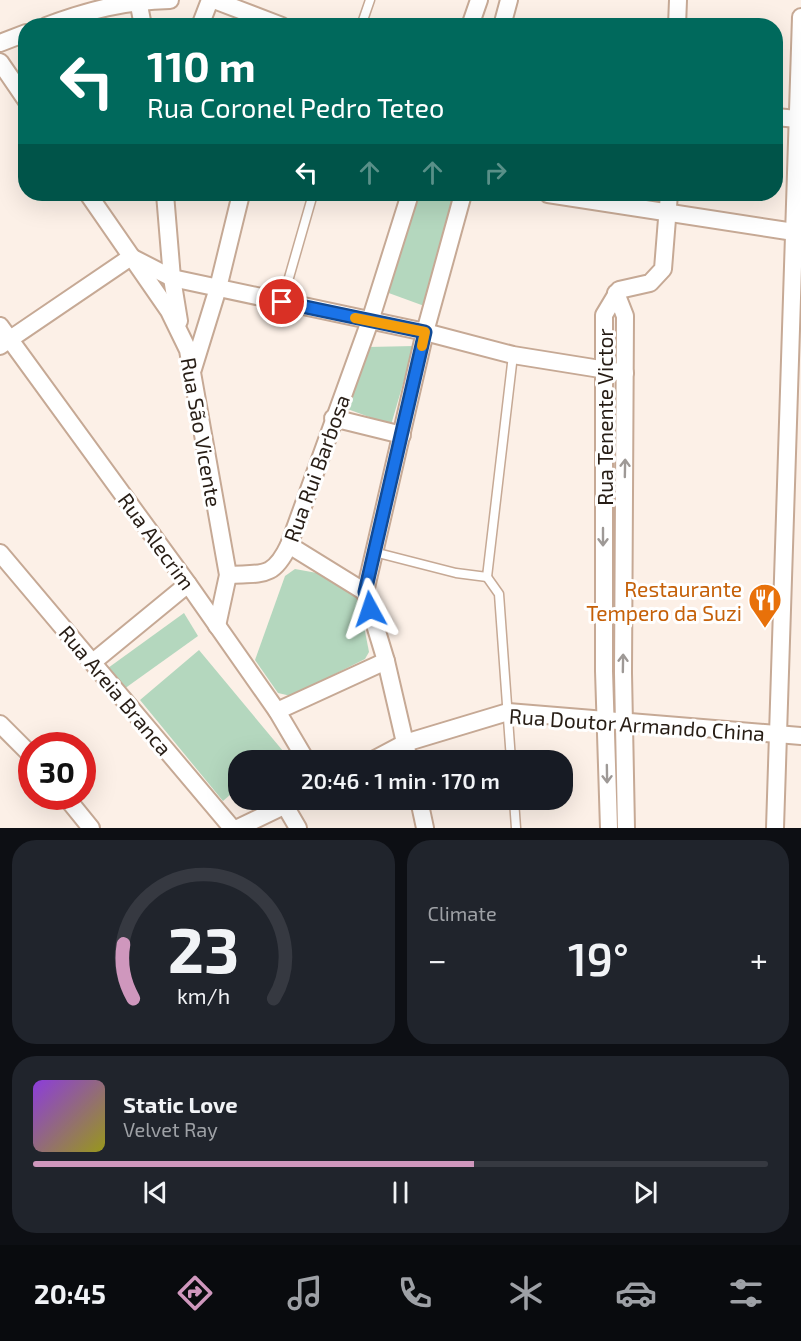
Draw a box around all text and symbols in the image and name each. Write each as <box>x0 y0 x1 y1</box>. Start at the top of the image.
text: 110 m <box>147 40 256 90</box>
icon: left <box>48 42 126 120</box>
text: Rua Coronel Pedro Teteo <box>147 91 444 123</box>
icon: left <box>290 156 323 189</box>
icon: ahead <box>353 156 386 189</box>
icon: ahead <box>416 156 449 189</box>
icon: right <box>479 156 512 189</box>
pin <box>256 276 307 327</box>
icon: arrive <box>265 285 298 318</box>
street label: Rua Tenente Victor <box>592 328 617 506</box>
street label: Rua São Vicente <box>177 355 227 509</box>
street label: Rua Rui Barbosa <box>278 391 354 545</box>
one-way arrow <box>619 458 630 478</box>
street label: Rua Alecrim <box>114 488 200 594</box>
one-way arrow <box>597 527 609 547</box>
place label: Restaurante Tempero da Suzi <box>586 576 742 625</box>
position arrow <box>338 577 402 641</box>
restaurant icon: Restaurante Tempero da Suzi <box>747 582 783 629</box>
street label: Rua Areia Branca <box>55 620 177 760</box>
one-way arrow <box>617 653 629 673</box>
street label: Rua Doutor Armando China <box>508 703 766 745</box>
speed limit sign: 30 <box>18 732 96 810</box>
one-way arrow <box>601 763 613 783</box>
text: 20:46 · 1 min · 170 m <box>301 767 500 793</box>
text: Climate <box>428 901 497 925</box>
text: 23 <box>167 911 239 986</box>
text: 19° <box>568 931 629 985</box>
text: − <box>428 939 447 979</box>
text: + <box>750 939 768 979</box>
text: km/h <box>177 983 230 1008</box>
text: Static Love <box>123 1091 238 1117</box>
text: Velvet Ray <box>123 1117 218 1141</box>
icon: previous <box>139 1176 172 1209</box>
icon: pause <box>384 1176 417 1209</box>
icon: next <box>629 1176 662 1209</box>
icon: directions <box>174 1272 216 1314</box>
icon: music <box>284 1272 326 1314</box>
icon: phone <box>394 1272 436 1314</box>
icon: climate <box>505 1272 547 1314</box>
icon: car <box>615 1272 657 1314</box>
icon: filters <box>725 1272 767 1314</box>
text: 20:45 <box>34 1277 106 1309</box>

